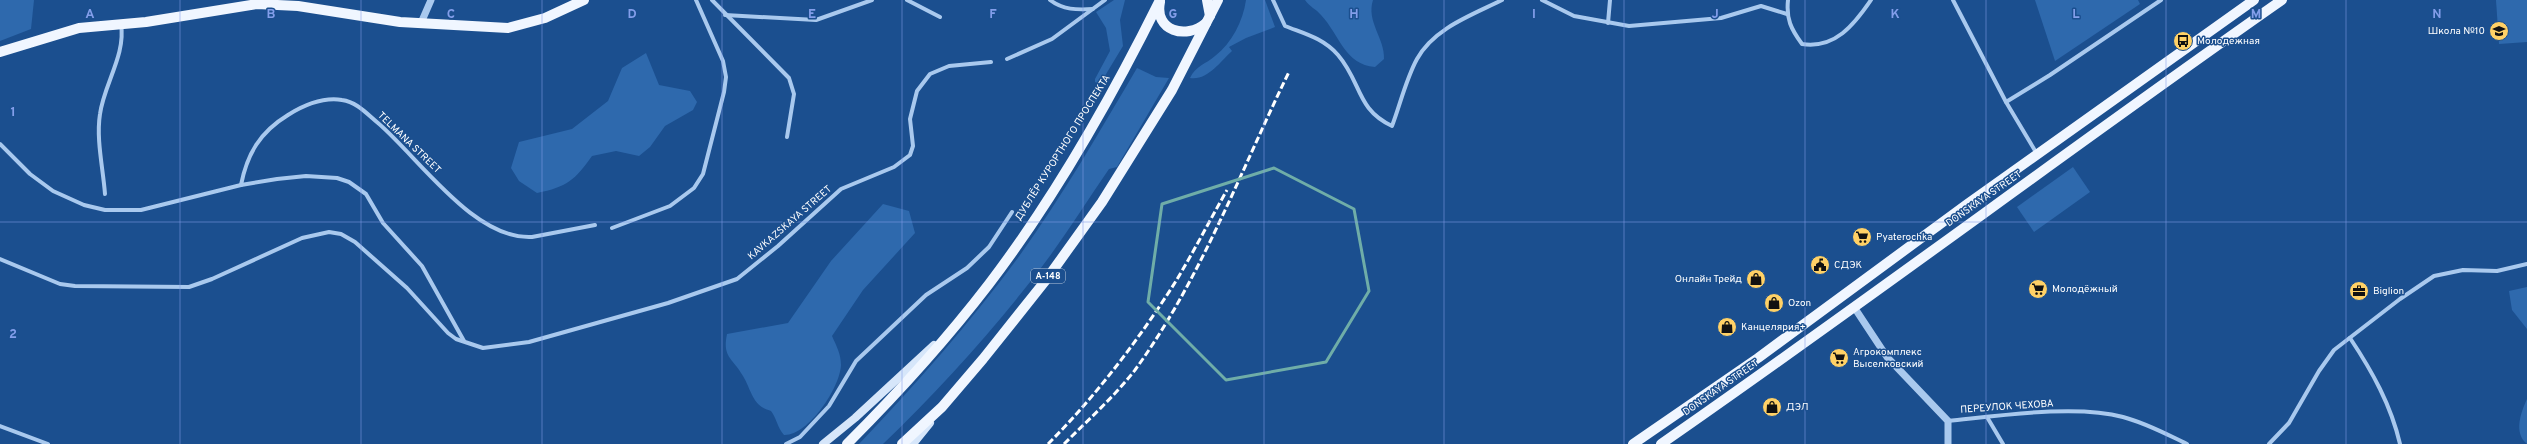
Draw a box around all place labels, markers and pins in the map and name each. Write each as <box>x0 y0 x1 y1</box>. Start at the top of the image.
school or university icon: Школа №10 <box>2488 20 2510 42</box>
place label: Школа №10 <box>2428 25 2485 38</box>
bus stop icon: Молодежная <box>2172 30 2194 52</box>
place label: Молодежная <box>2197 35 2260 48</box>
supermarket icon: Pyaterochka <box>1851 226 1873 248</box>
place label: Pyaterochka <box>1876 231 1932 244</box>
public building icon: СДЭК <box>1809 254 1831 276</box>
place label: СДЭК <box>1834 259 1862 272</box>
shop icon: Онлайн Трейд <box>1745 268 1767 290</box>
place label: Онлайн Трейд <box>1675 273 1742 286</box>
supermarket icon: Молодёжный <box>2027 278 2049 300</box>
office icon: Biglion <box>2348 280 2370 302</box>
place label: Молодёжный <box>2052 283 2118 296</box>
place label: Biglion <box>2373 285 2404 298</box>
shop icon: Ozon <box>1763 292 1785 314</box>
place label: Ozon <box>1788 297 1811 310</box>
shop icon: Канцелярия+ <box>1716 316 1738 338</box>
place label: Канцелярия+ <box>1741 321 1806 334</box>
place label: Агрокомплекс Выселковский <box>1853 346 1924 371</box>
supermarket icon: Агрокомплекс Выселковский <box>1828 347 1850 369</box>
shop icon: ДЭЛ <box>1761 396 1783 418</box>
place label: ДЭЛ <box>1786 401 1809 414</box>

